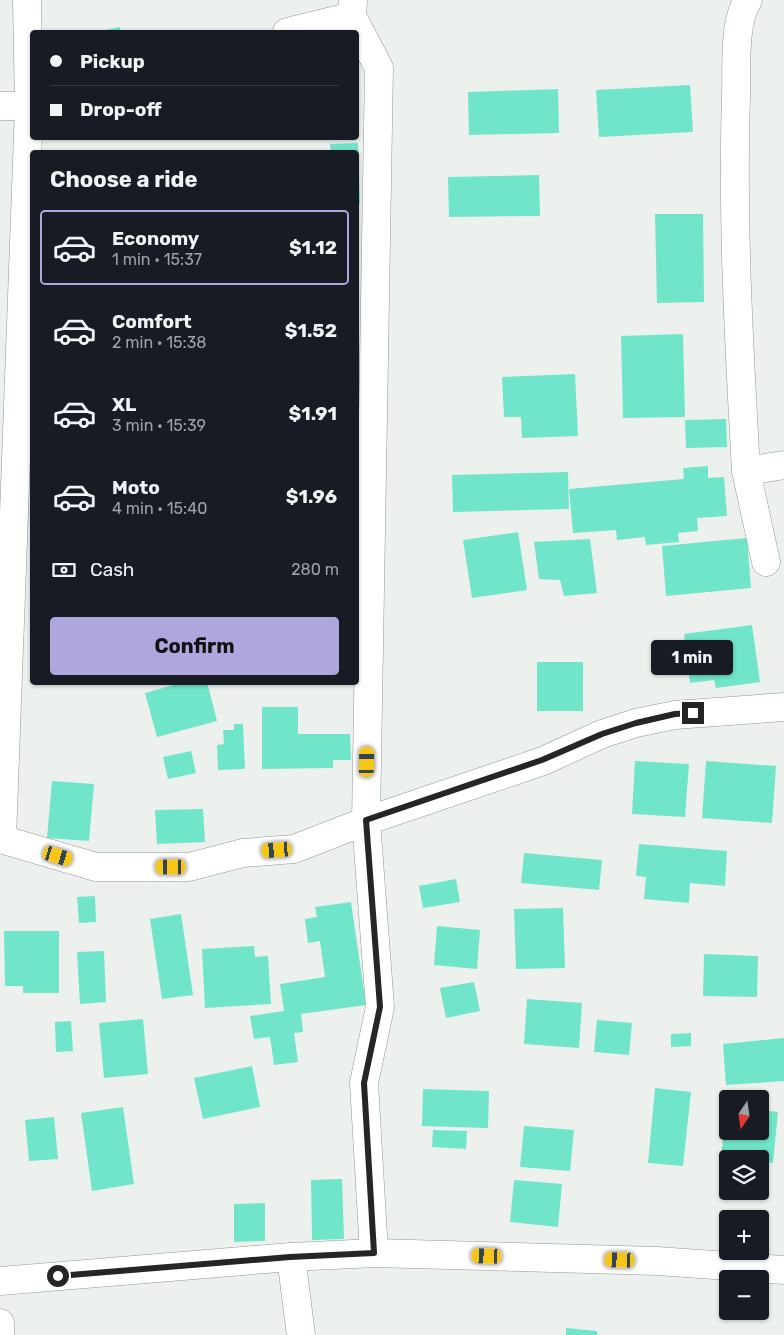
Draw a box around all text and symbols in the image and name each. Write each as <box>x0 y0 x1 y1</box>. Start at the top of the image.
text: Pickup <box>80 50 145 73</box>
text: Drop-off <box>80 98 162 121</box>
text: Choose a ride <box>50 166 197 193</box>
icon: car <box>52 225 97 270</box>
text: Economy <box>112 227 199 250</box>
text: $1.12 <box>289 236 337 259</box>
text: 1 min · 15:37 <box>112 250 202 269</box>
icon: car <box>52 308 97 353</box>
text: Comfort <box>112 310 192 333</box>
text: $1.52 <box>285 319 337 342</box>
text: 2 min · 15:38 <box>112 333 206 352</box>
icon: car <box>52 391 97 436</box>
text: XL <box>112 393 136 416</box>
text: $1.91 <box>289 402 337 425</box>
text: 3 min · 15:39 <box>112 416 206 435</box>
icon: car <box>52 474 97 519</box>
text: Moto <box>112 476 160 499</box>
text: $1.96 <box>286 485 337 508</box>
text: 4 min · 15:40 <box>112 499 207 518</box>
icon: cash <box>50 556 78 584</box>
text: Cash <box>90 558 134 581</box>
text: 280 m <box>291 560 339 579</box>
button: Confirm <box>50 617 339 675</box>
callout: 1 min <box>652 640 734 676</box>
text: 1 min <box>672 648 712 667</box>
route end <box>682 702 704 724</box>
car <box>359 747 374 777</box>
car <box>261 841 292 859</box>
car <box>41 844 74 868</box>
car <box>156 860 186 875</box>
north arrow <box>719 1090 769 1140</box>
map controls <box>719 1090 769 1320</box>
button: layers <box>719 1150 769 1200</box>
button: + <box>719 1210 769 1260</box>
car <box>471 1248 502 1264</box>
car <box>604 1252 635 1268</box>
route start <box>47 1265 69 1287</box>
button: − <box>719 1270 769 1320</box>

